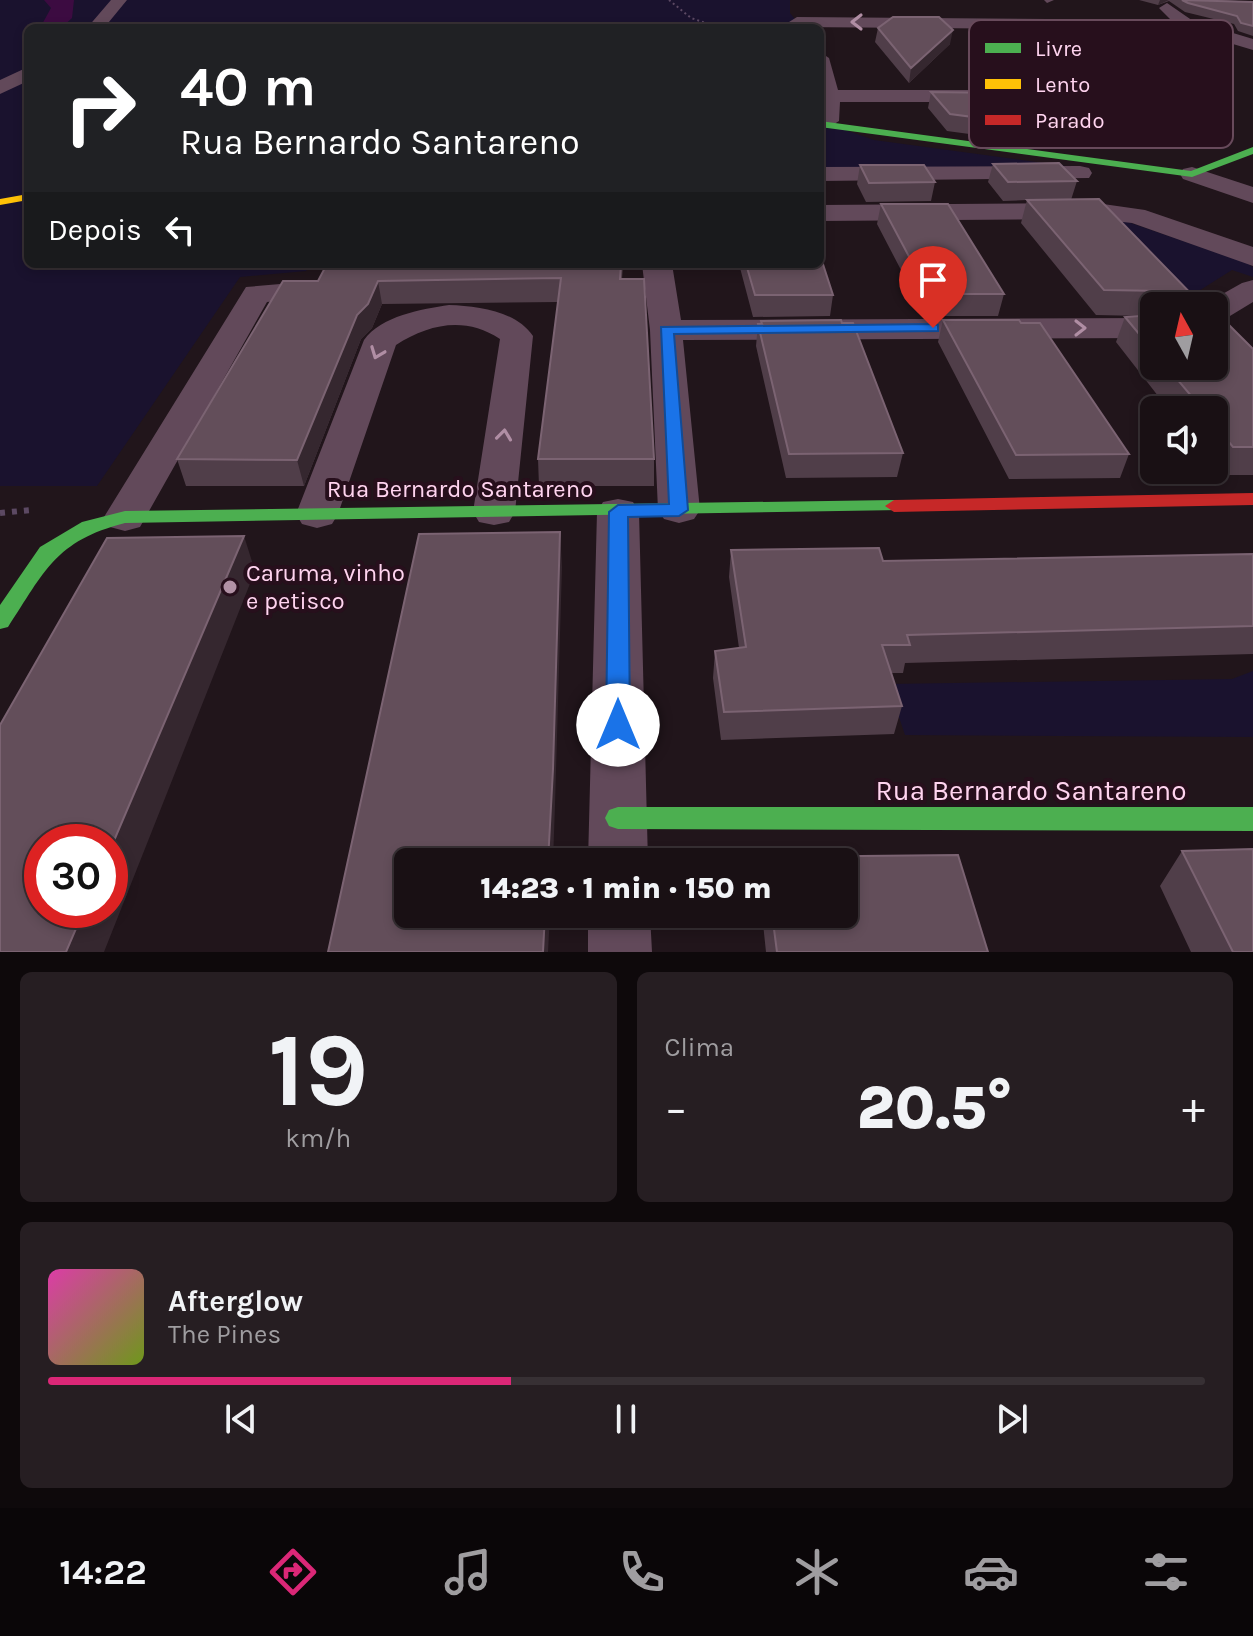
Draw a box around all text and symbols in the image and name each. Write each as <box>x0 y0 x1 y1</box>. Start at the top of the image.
one-way arrow <box>850 13 863 31</box>
legend <box>969 20 1233 148</box>
text: Livre <box>1035 36 1082 62</box>
text: 40 m <box>180 54 316 119</box>
icon: right <box>48 56 152 160</box>
text: Lento <box>1035 72 1090 98</box>
text: Parado <box>1035 108 1104 134</box>
text: Rua Bernardo Santareno <box>180 121 580 163</box>
icon: left <box>158 208 202 252</box>
text: Depois <box>48 212 142 248</box>
pin <box>899 246 967 328</box>
icon: arrive <box>911 258 955 302</box>
north arrow <box>1140 292 1228 380</box>
map controls <box>1140 292 1228 484</box>
one-way arrow <box>1074 319 1087 337</box>
one-way arrow <box>370 345 387 359</box>
button: sound <box>1140 396 1228 484</box>
one-way arrow <box>495 428 512 441</box>
street label: Rua Bernardo Santareno <box>327 475 593 503</box>
place label: Caruma, vinho e petisco <box>246 559 405 615</box>
marker: Caruma, vinho e petisco <box>221 578 239 596</box>
position arrow <box>576 683 660 767</box>
street label: Rua Bernardo Santareno <box>876 774 1186 807</box>
speed limit sign: 30 <box>24 824 128 928</box>
text: 14:23 · 1 min · 150 m <box>480 870 772 906</box>
text: 19 <box>268 1010 369 1131</box>
text: Clima <box>665 1032 734 1063</box>
text: 20.5° <box>857 1073 1013 1143</box>
text: − <box>665 1083 688 1134</box>
text: + <box>1182 1083 1205 1134</box>
text: km/h <box>285 1123 351 1154</box>
text: Afterglow <box>168 1283 303 1319</box>
text: The Pines <box>168 1319 281 1350</box>
icon: previous <box>219 1397 263 1441</box>
icon: pause <box>604 1397 648 1441</box>
icon: next <box>990 1397 1034 1441</box>
icon: directions <box>265 1544 321 1600</box>
icon: music <box>440 1544 496 1600</box>
icon: phone <box>614 1544 670 1600</box>
icon: climate <box>789 1544 845 1600</box>
icon: car <box>963 1544 1019 1600</box>
icon: filters <box>1138 1544 1194 1600</box>
text: 14:22 <box>59 1551 147 1593</box>

